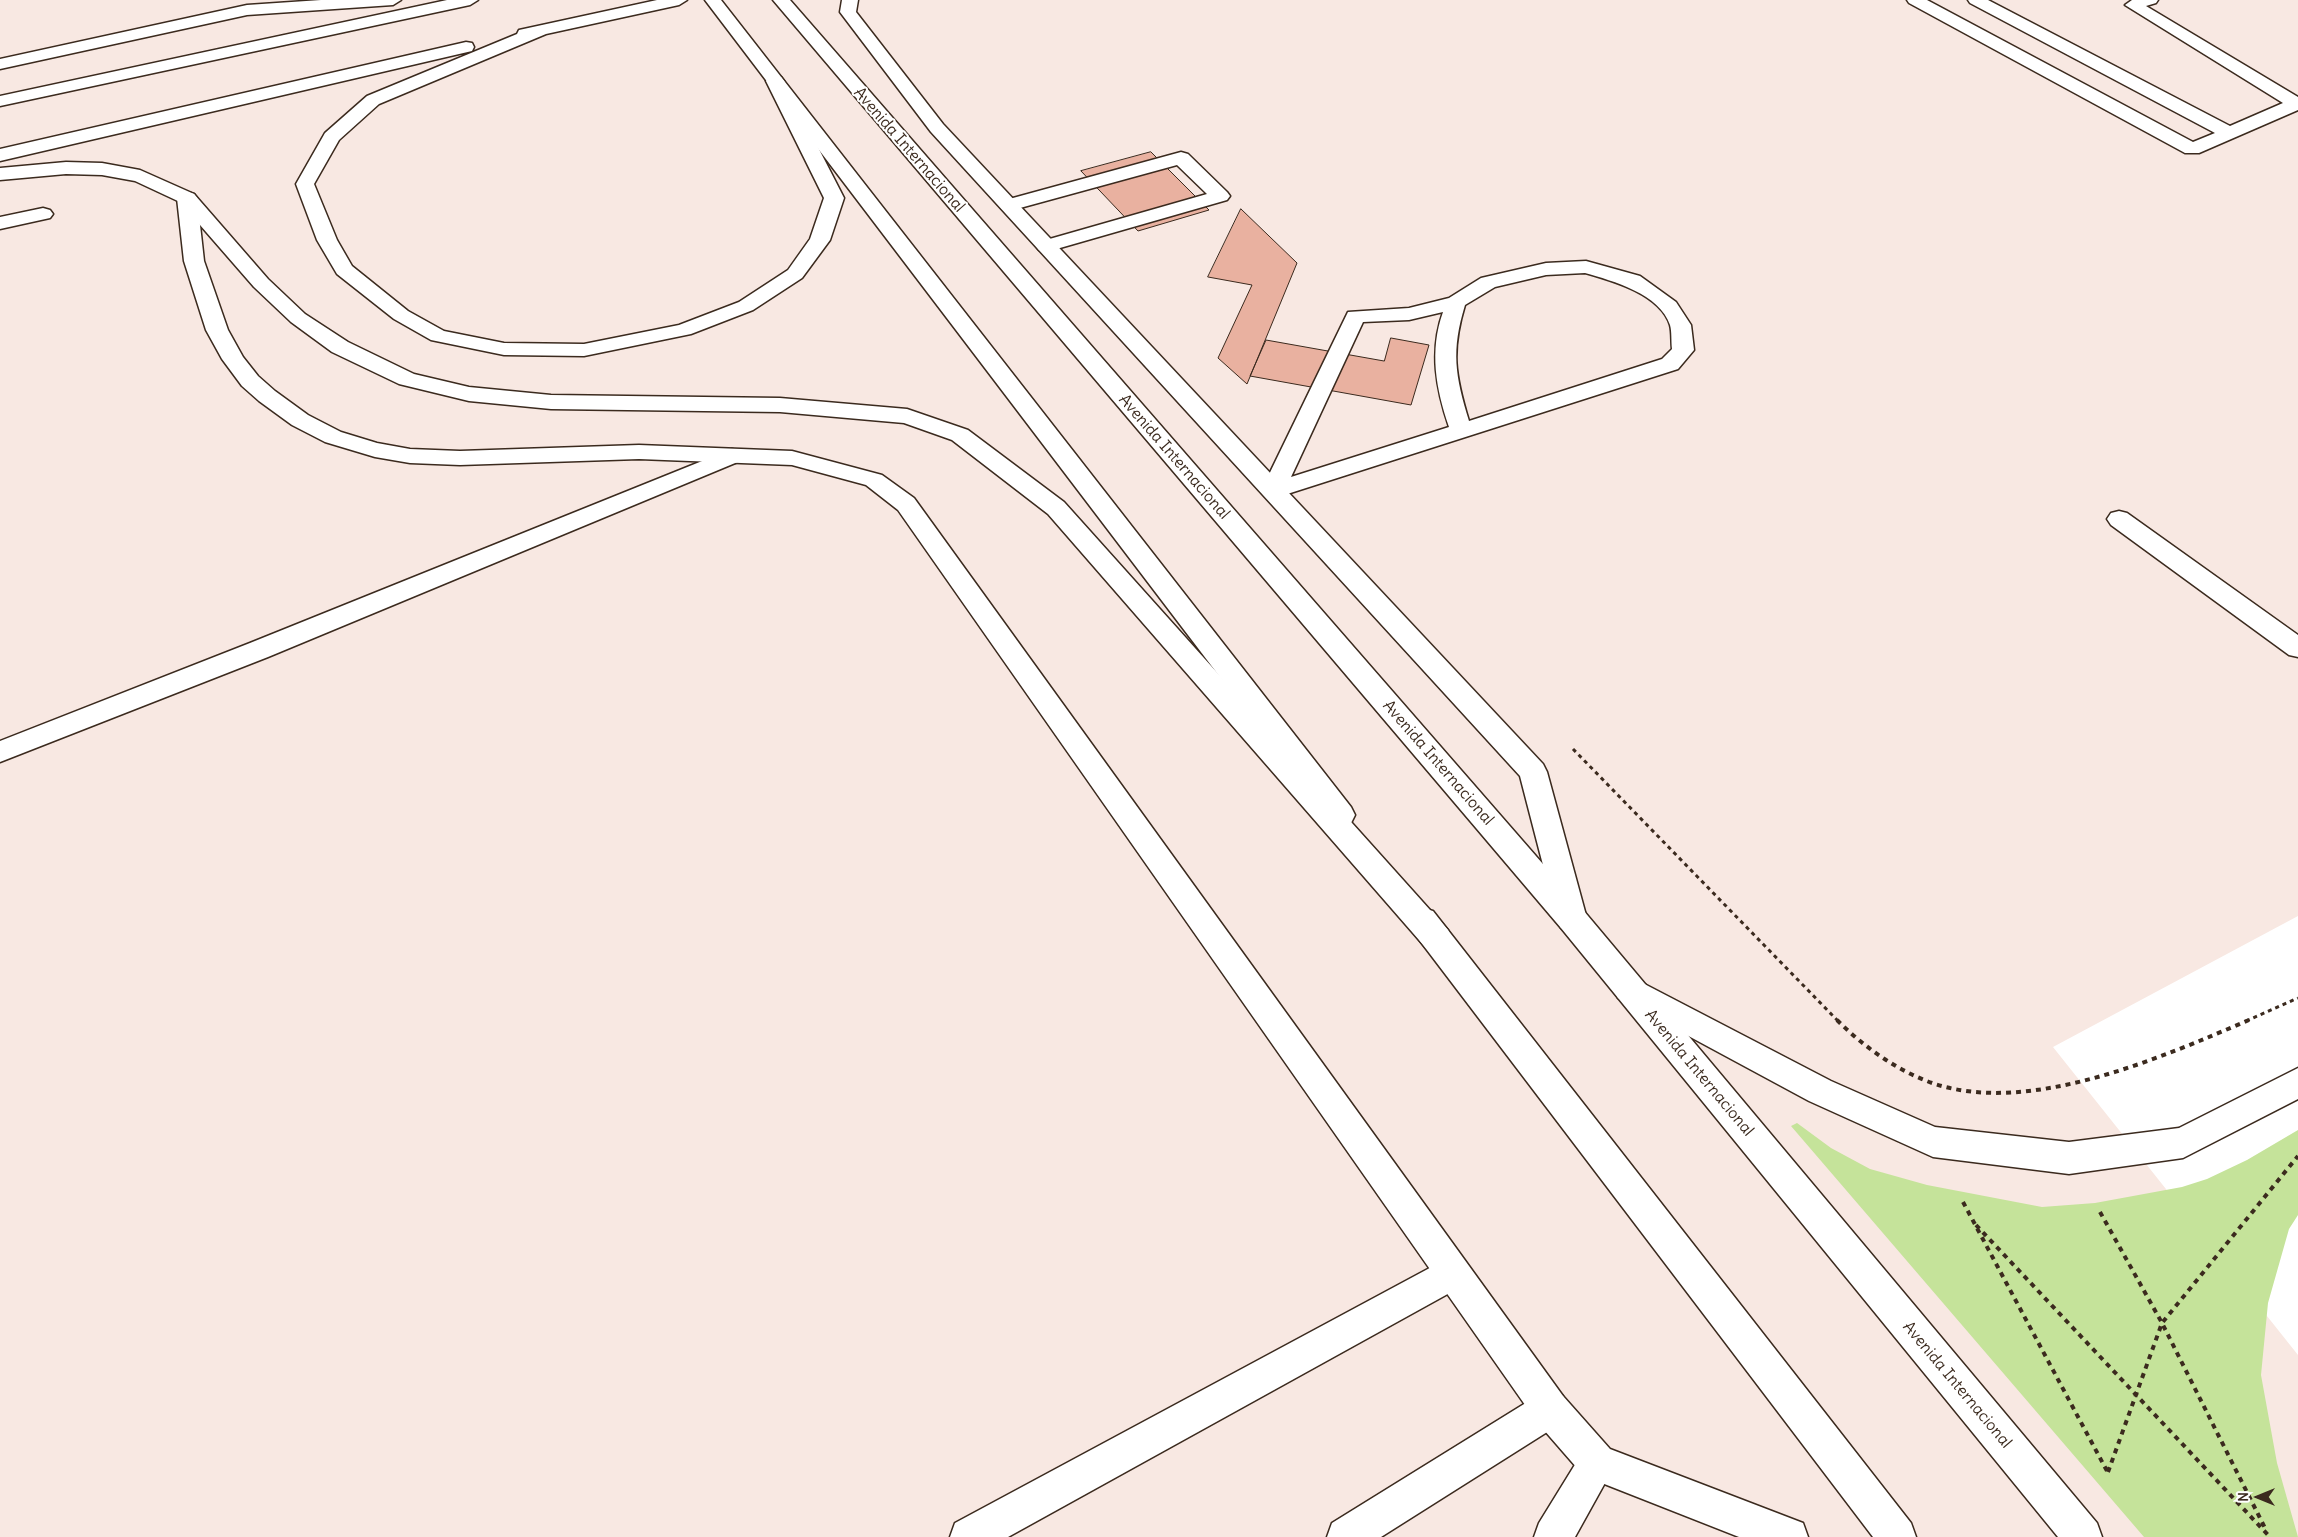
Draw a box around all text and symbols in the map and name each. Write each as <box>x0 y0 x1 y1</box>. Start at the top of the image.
street label: Avenida Internacional <box>850 84 968 216</box>
street label: Avenida Internacional <box>1115 391 1233 523</box>
street label: Avenida Internacional <box>1379 697 1497 829</box>
street label: Avenida Internacional <box>1641 1006 1757 1140</box>
street label: Avenida Internacional <box>1899 1318 2015 1452</box>
north arrow <box>2233 1472 2283 1522</box>
text: N <box>2234 1492 2252 1502</box>

